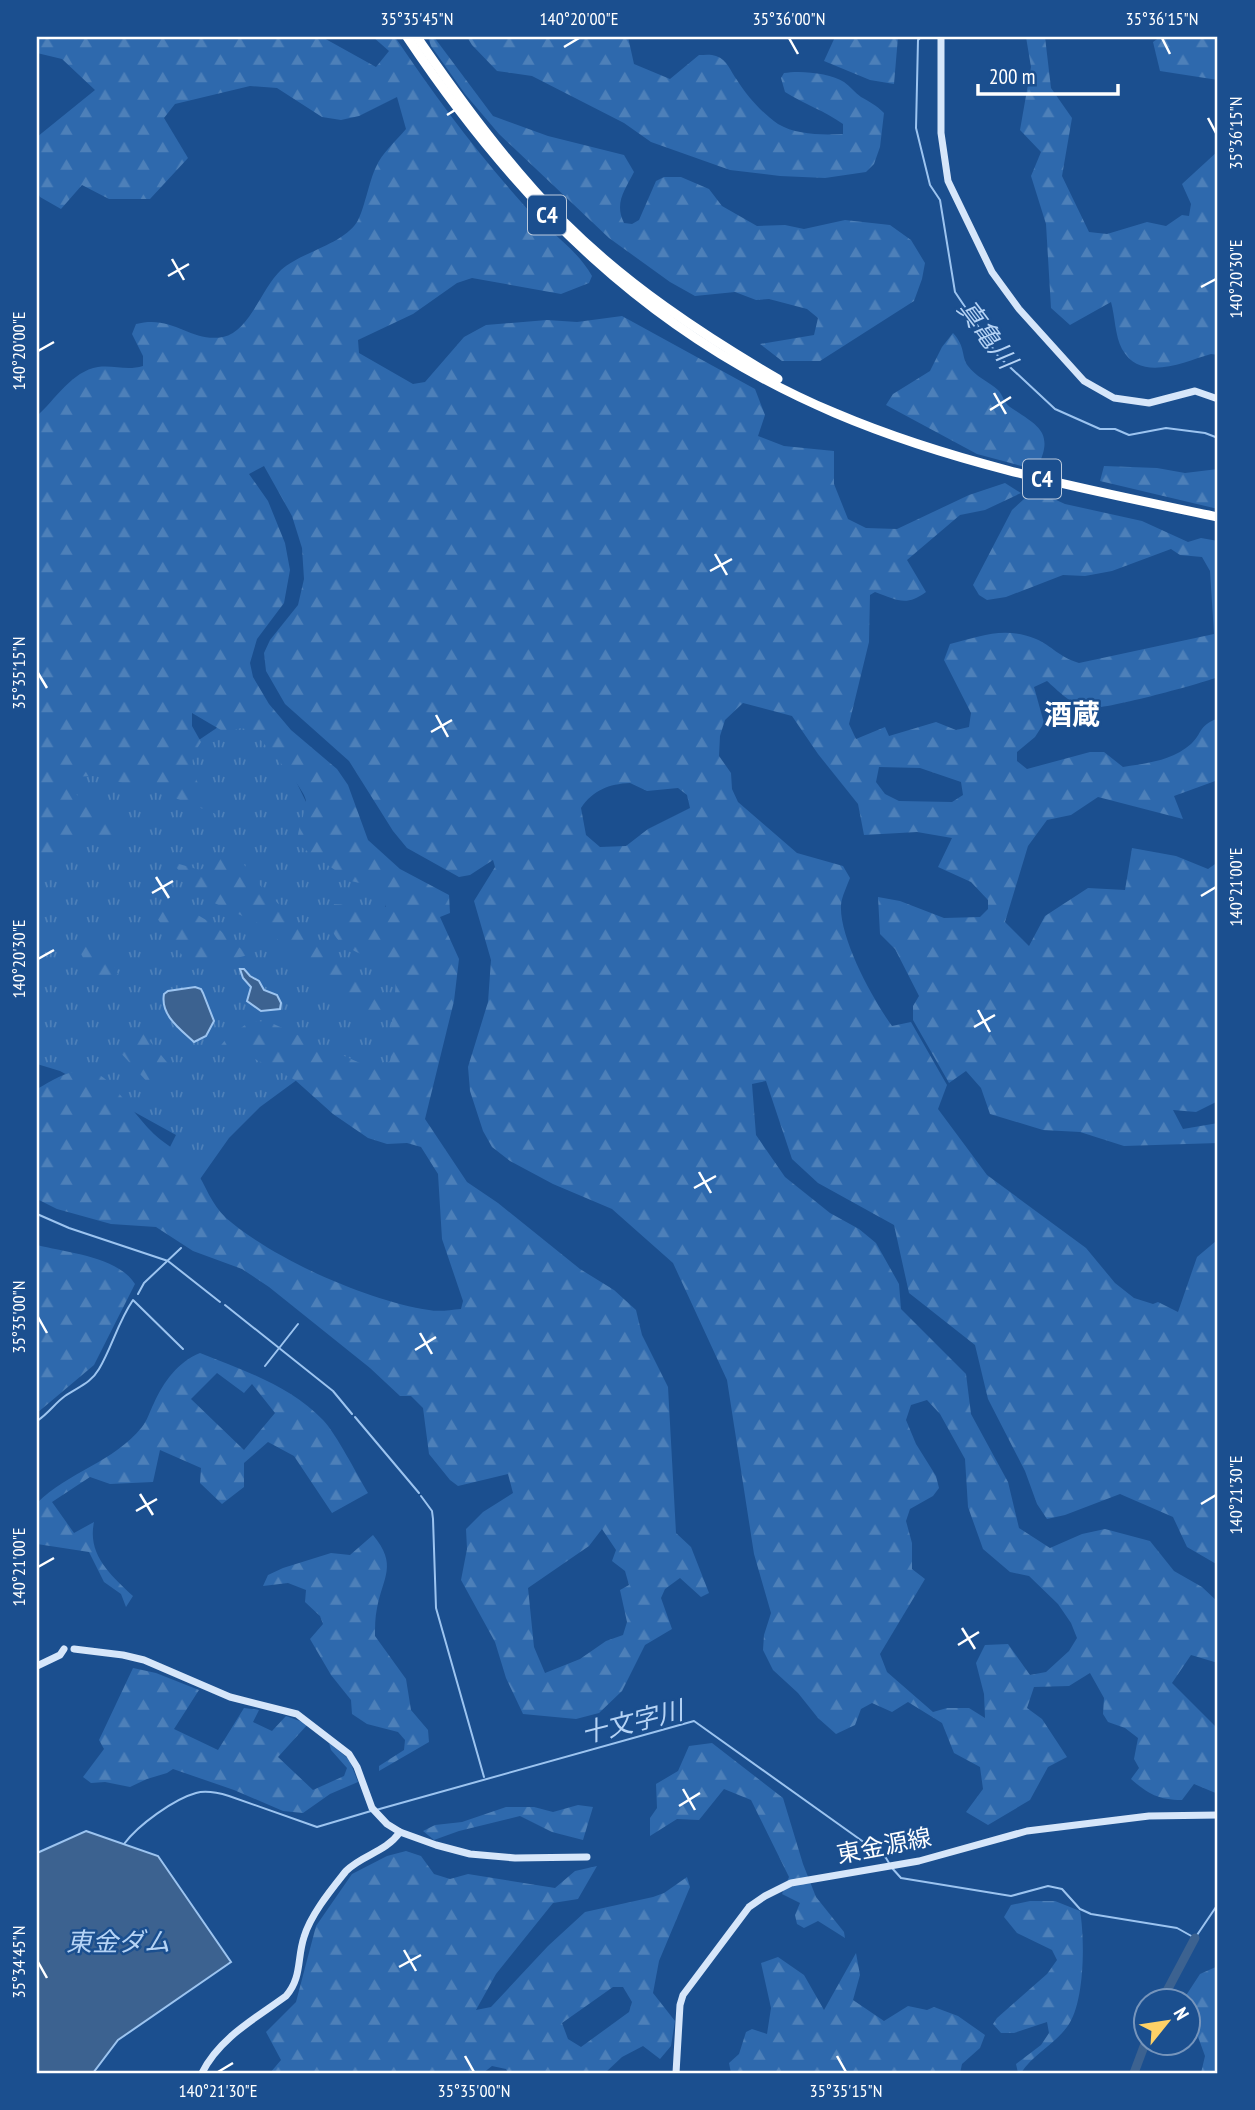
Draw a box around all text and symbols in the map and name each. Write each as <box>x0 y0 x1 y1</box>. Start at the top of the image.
text: 35°35'45"N <box>381 7 453 30</box>
text: 140°20'00"E <box>540 7 618 30</box>
text: 35°36'00"N <box>753 7 825 30</box>
text: 35°36'15"N <box>1126 7 1198 30</box>
scale bar <box>978 52 1118 96</box>
text: 200 m <box>989 63 1035 90</box>
text: 35°36'15"N <box>1224 97 1247 169</box>
road number: C4 <box>528 196 566 234</box>
text: 140°20'30"E <box>1224 240 1247 318</box>
water label: 真亀川 <box>951 293 1026 377</box>
text: 140°20'00"E <box>7 312 30 390</box>
road number: C4 <box>1023 460 1061 499</box>
text: 35°35'15"N <box>7 637 30 709</box>
district label: 酒蔵 <box>1044 695 1100 732</box>
text: 140°21'00"E <box>1224 848 1247 926</box>
text: 140°20'30"E <box>7 920 30 998</box>
text: 35°35'00"N <box>7 1281 30 1353</box>
text: 140°21'30"E <box>1224 1456 1247 1534</box>
text: 140°21'00"E <box>7 1528 30 1606</box>
water label: 十文字川 <box>577 1692 689 1750</box>
street label: 東金源線 <box>834 1821 934 1870</box>
water label: 東金ダム <box>66 1925 170 1958</box>
text: 35°34'45"N <box>7 1926 30 1998</box>
north arrow <box>1132 1988 1202 2058</box>
text: N <box>1169 2003 1195 2024</box>
text: 140°21'30"E <box>179 2079 257 2102</box>
text: 35°35'00"N <box>438 2079 510 2102</box>
text: 35°35'15"N <box>810 2079 882 2102</box>

